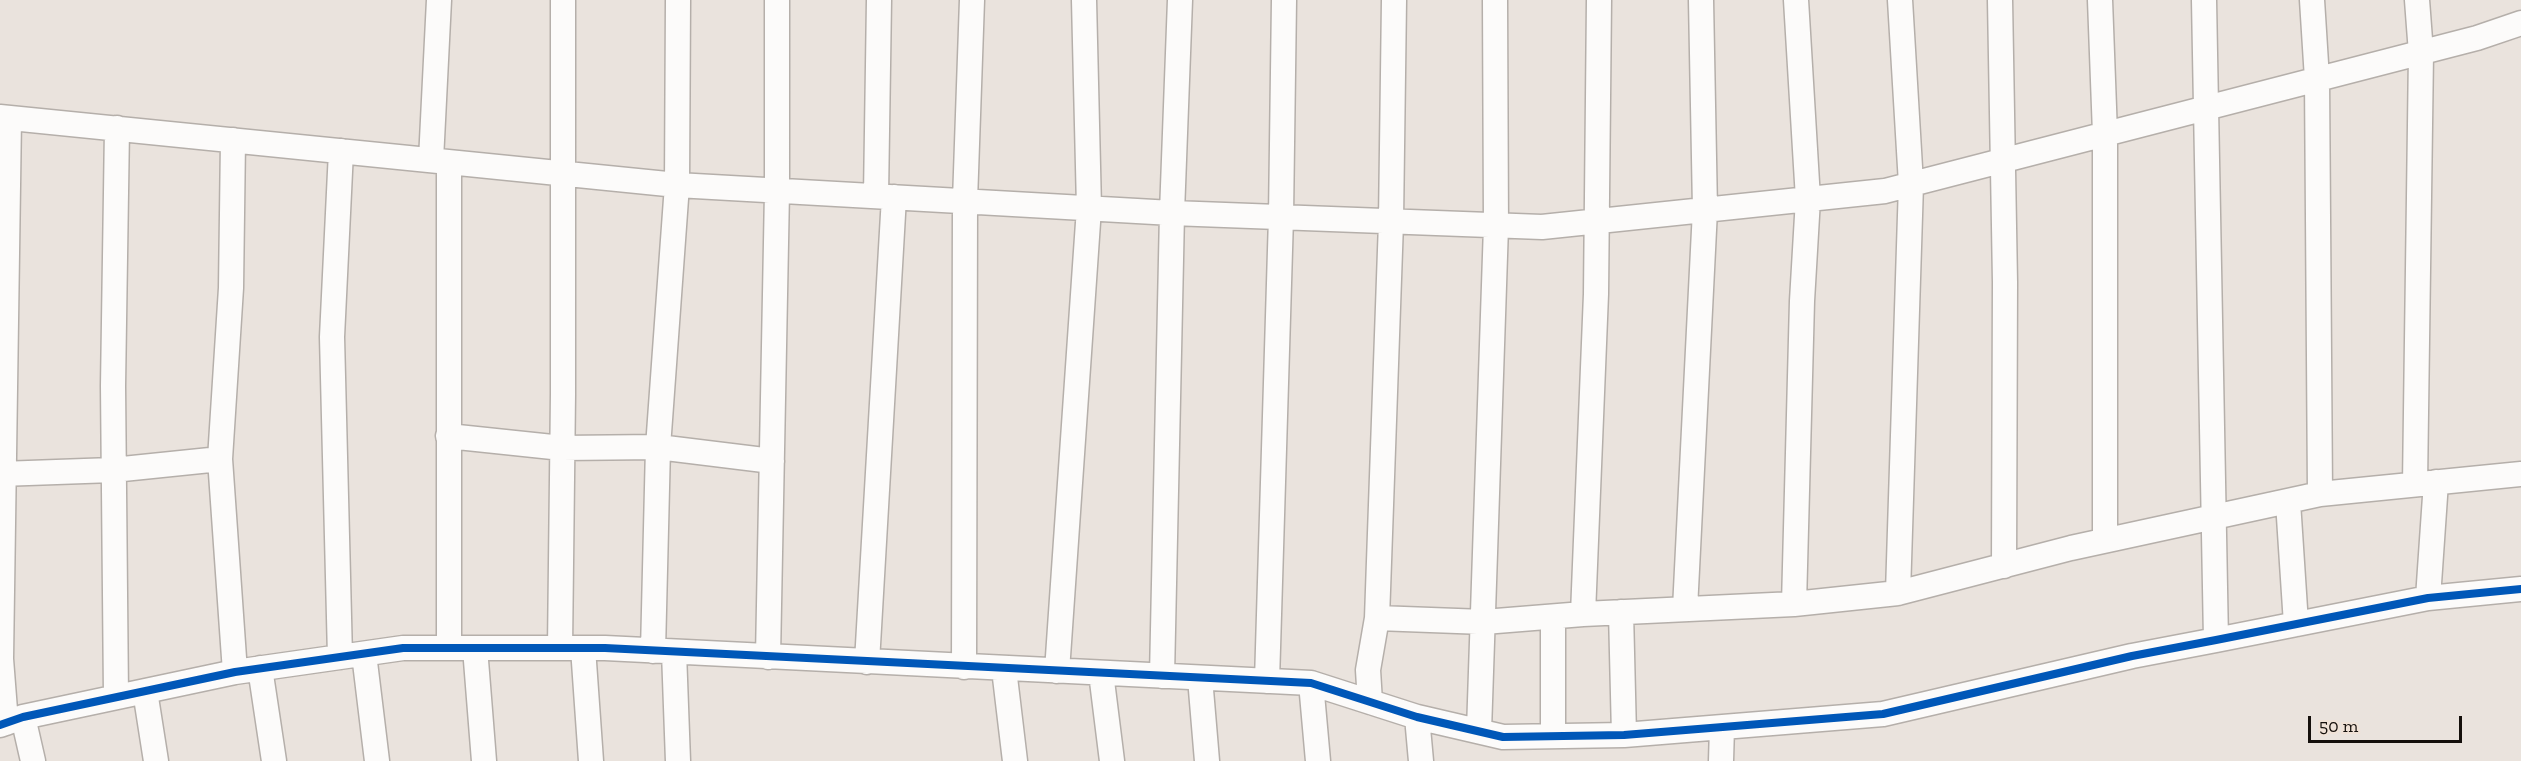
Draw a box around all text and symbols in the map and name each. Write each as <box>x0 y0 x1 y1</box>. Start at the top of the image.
scale bar <box>2311 704 2466 742</box>
text: 50 m <box>2319 715 2358 737</box>

